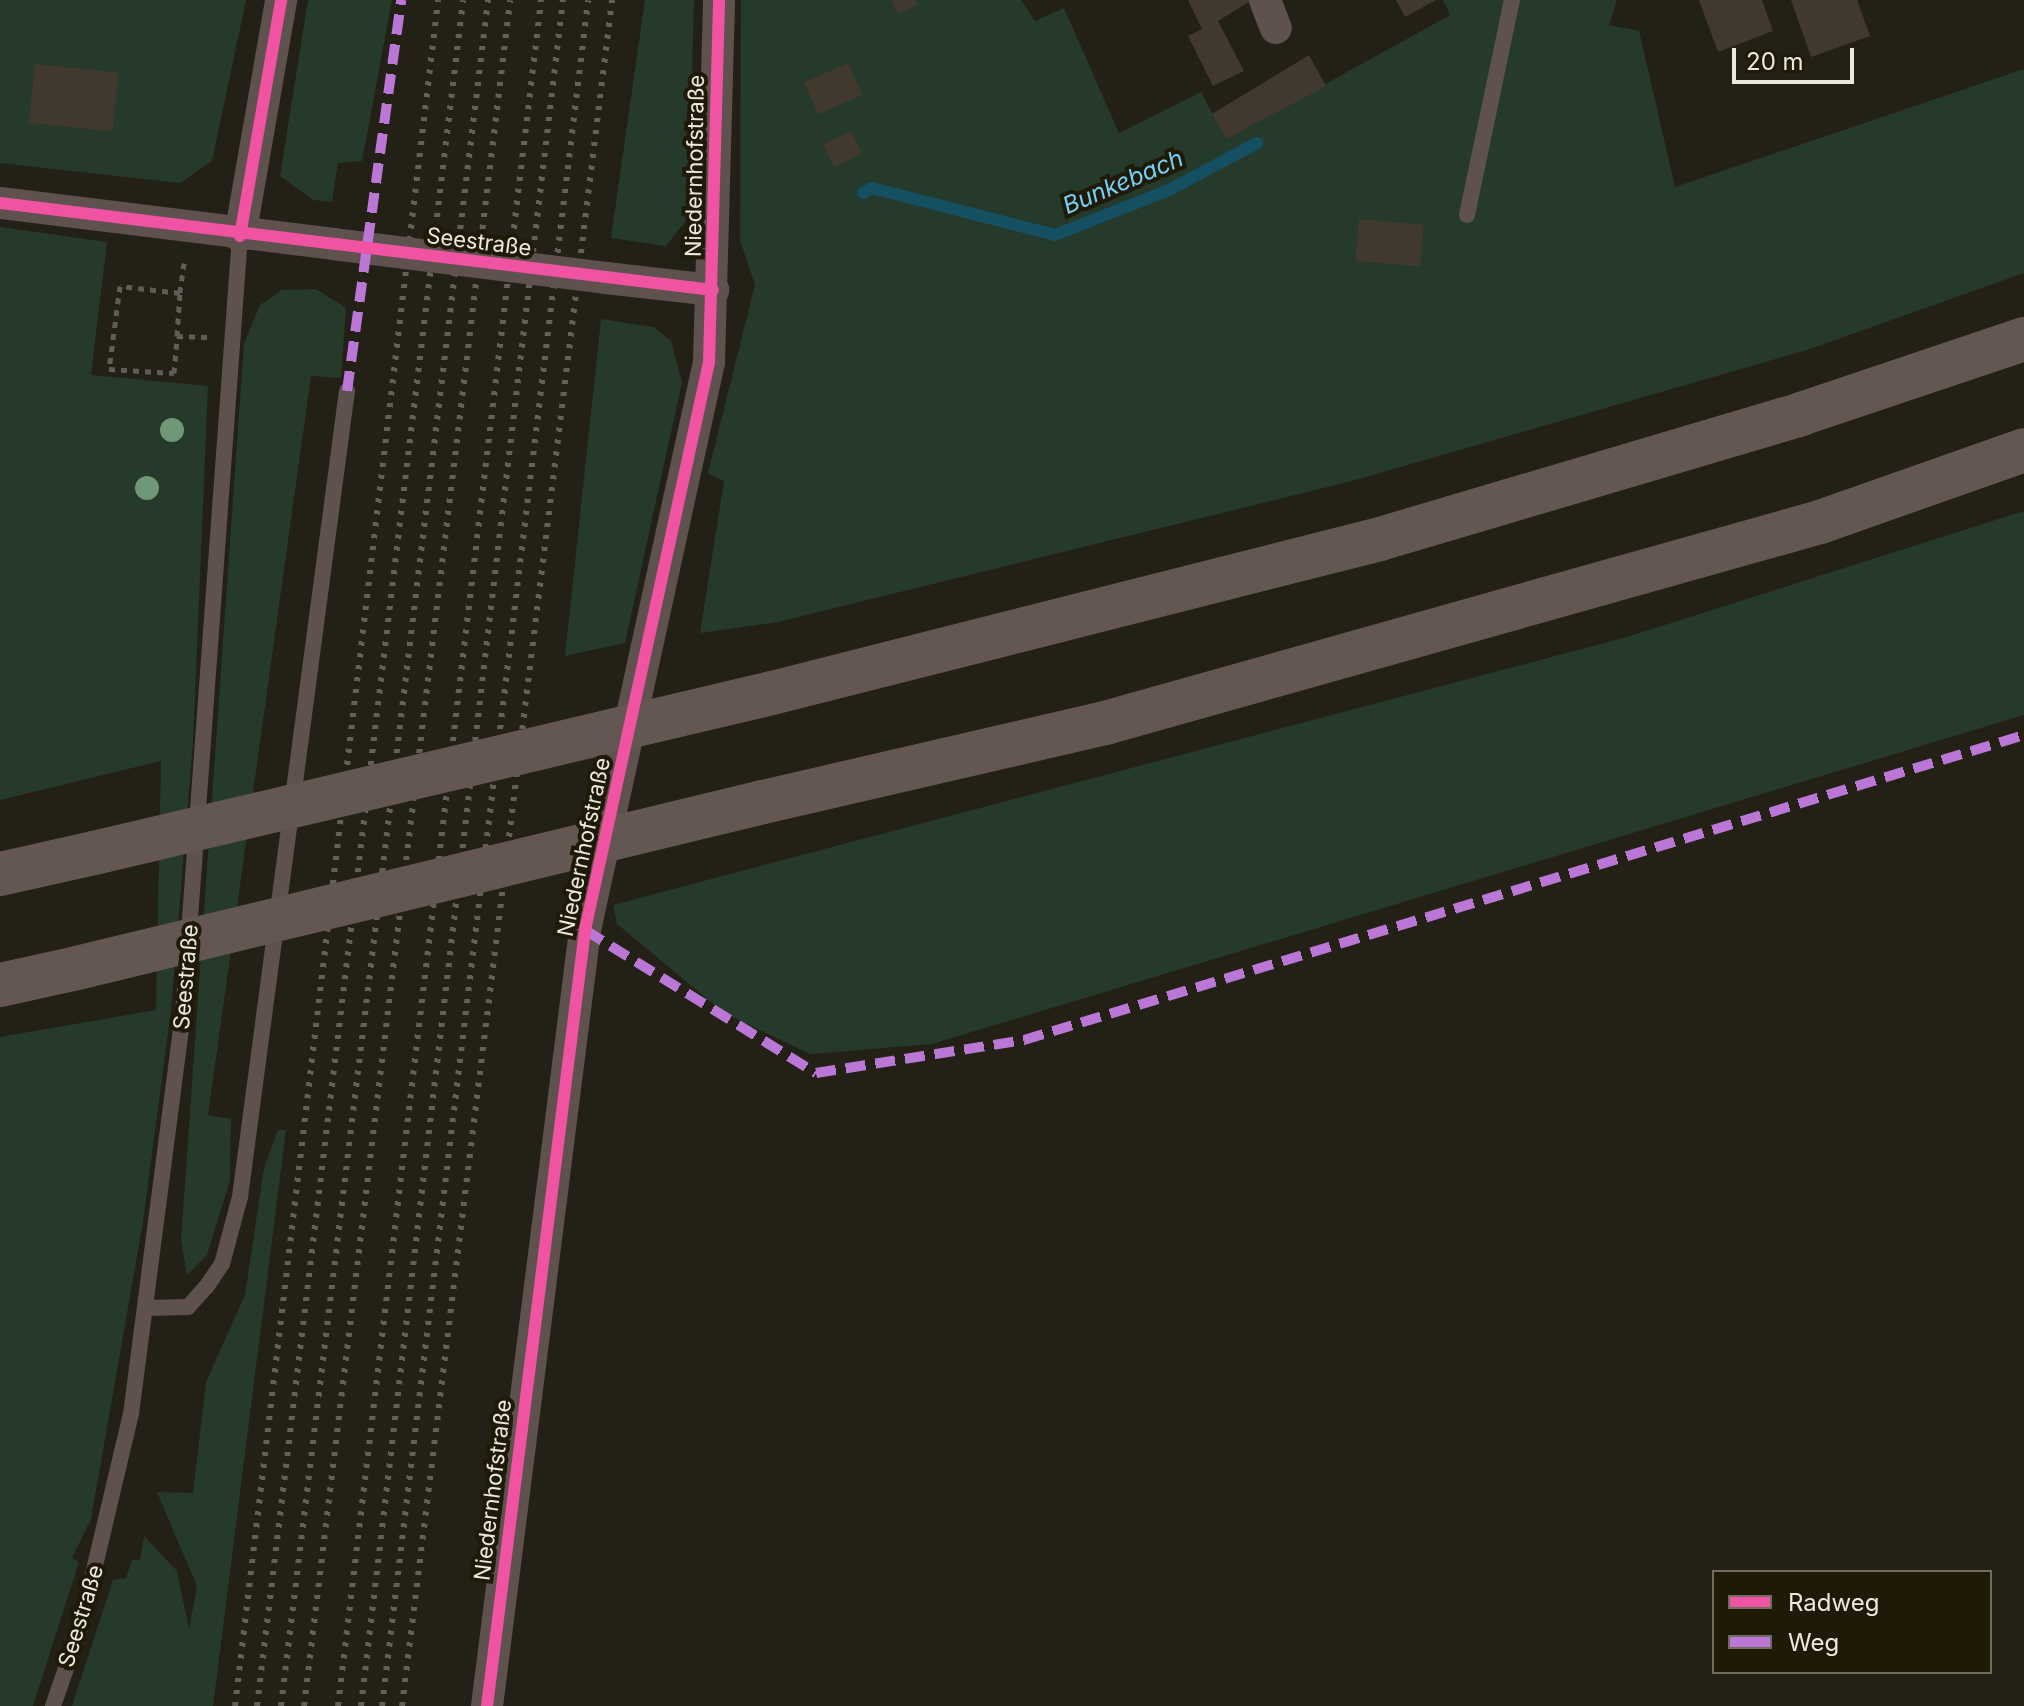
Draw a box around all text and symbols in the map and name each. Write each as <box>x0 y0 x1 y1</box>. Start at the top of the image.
scale bar <box>1736 32 1858 82</box>
text: 20 m <box>1746 47 1804 76</box>
street label: Niedernhofstraße <box>680 75 710 257</box>
water label: Bunkebach <box>1059 144 1187 220</box>
street label: Seestraße <box>425 222 533 262</box>
street label: Niedernhofstraße <box>552 755 616 939</box>
street label: Seestraße <box>168 923 204 1031</box>
street label: Niedernhofstraße <box>469 1398 517 1582</box>
street label: Seestraße <box>53 1562 109 1670</box>
legend <box>1712 1570 1992 1674</box>
text: Radweg <box>1788 1588 1879 1617</box>
text: Weg <box>1788 1628 1839 1657</box>

